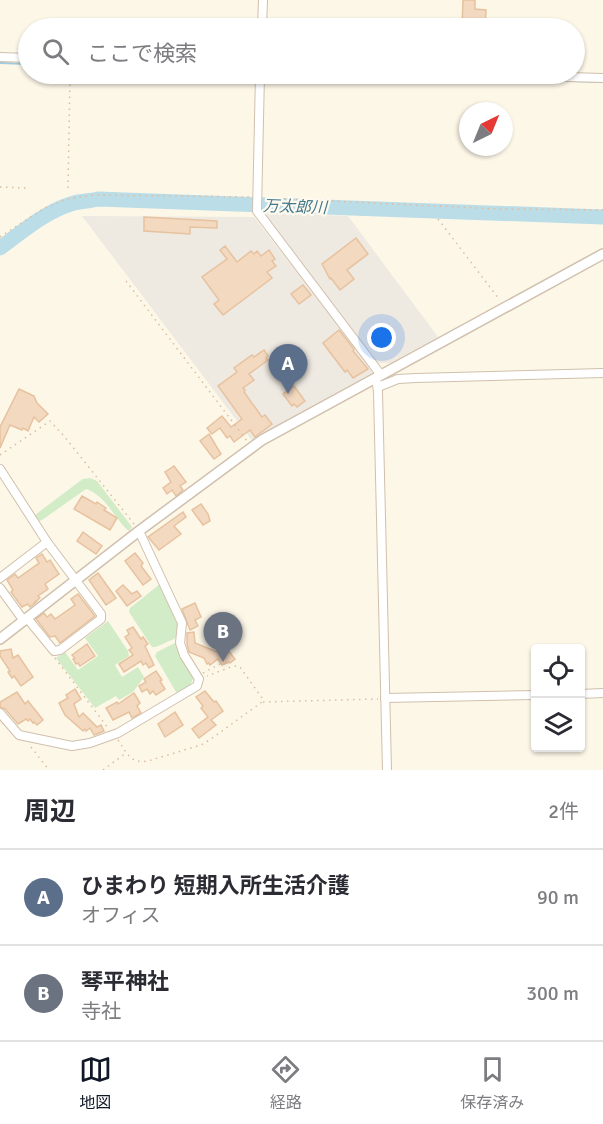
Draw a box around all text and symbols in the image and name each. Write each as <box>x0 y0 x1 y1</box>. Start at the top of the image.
search box <box>18 18 585 84</box>
icon: search <box>39 35 72 68</box>
text: ここで検索 <box>87 40 197 67</box>
north arrow <box>459 102 513 156</box>
water label: 万太郎川 <box>263 196 329 218</box>
your location <box>367 323 396 352</box>
pin: A <box>268 344 308 394</box>
pin: B <box>204 612 242 662</box>
map controls <box>531 644 585 752</box>
button: locate <box>531 644 585 698</box>
button: layers <box>531 698 585 752</box>
text: 周辺 <box>24 796 76 828</box>
text: 2件 <box>548 799 579 824</box>
text: ひまわり 短期入所生活介護 <box>81 872 350 899</box>
text: A <box>37 885 50 910</box>
text: 90 m <box>537 885 579 910</box>
text: オフィス <box>81 903 161 928</box>
text: 琴平神社 <box>81 968 169 995</box>
text: B <box>37 981 50 1006</box>
text: 300 m <box>526 981 579 1006</box>
text: 寺社 <box>81 999 121 1024</box>
tab: 地図 <box>79 1053 112 1113</box>
tab: 経路 <box>269 1053 302 1113</box>
tab: 保存済み <box>460 1053 524 1113</box>

